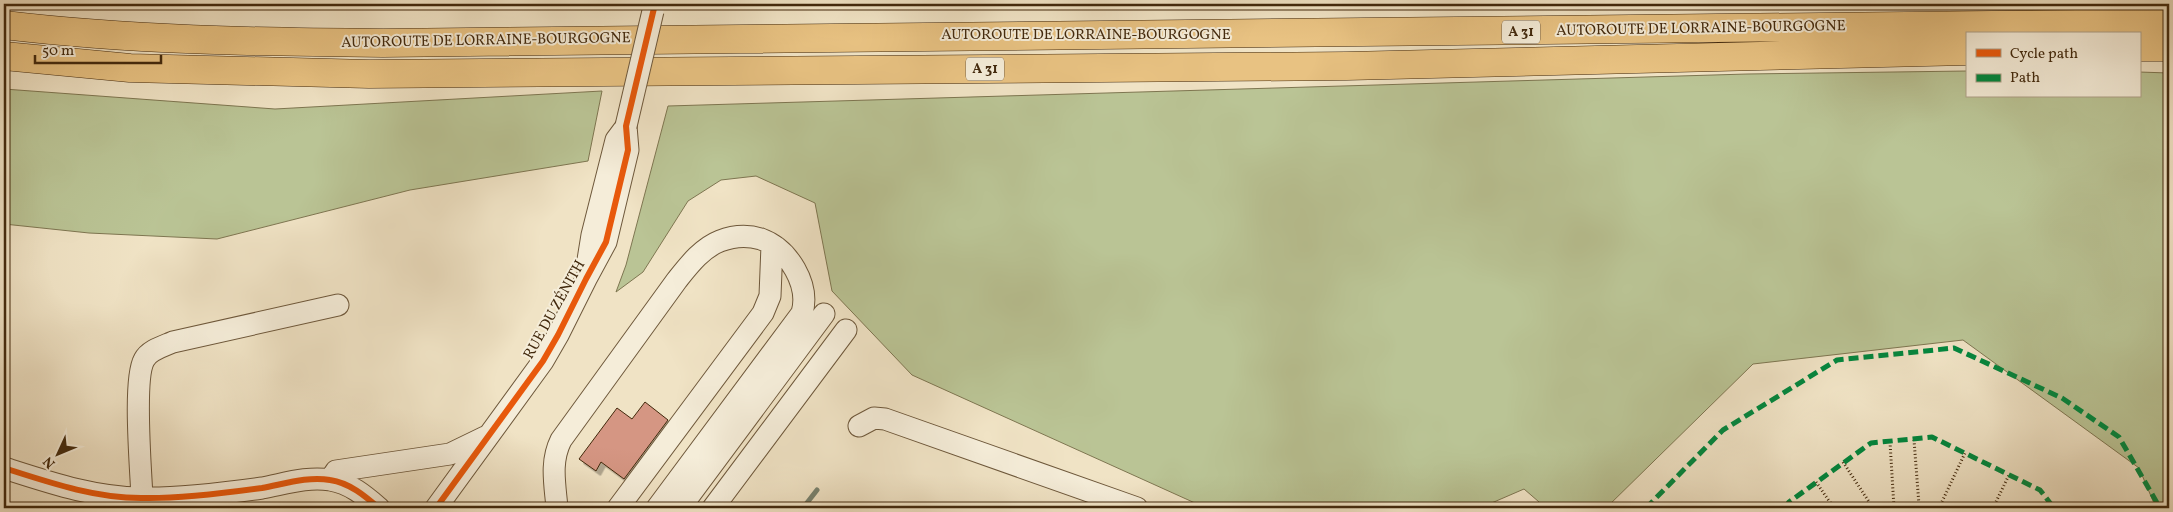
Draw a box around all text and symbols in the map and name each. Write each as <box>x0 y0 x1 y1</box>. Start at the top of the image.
street label: AUTOROUTE DE LORRAINE-BOURGOGNE <box>1556 16 1846 42</box>
road number: A 31 <box>1502 21 1540 44</box>
street label: AUTOROUTE DE LORRAINE-BOURGOGNE <box>941 25 1231 46</box>
street label: AUTOROUTE DE LORRAINE-BOURGOGNE <box>341 28 631 54</box>
scale bar <box>35 32 161 64</box>
legend <box>1966 32 2140 98</box>
text: 50 m <box>42 41 74 62</box>
text: Cycle path <box>2010 44 2078 65</box>
road number: A 31 <box>966 58 1004 80</box>
text: Path <box>2010 68 2040 89</box>
street label: RUE DU ZÉNITH <box>519 257 591 363</box>
north arrow <box>32 430 82 480</box>
text: N <box>39 452 60 472</box>

